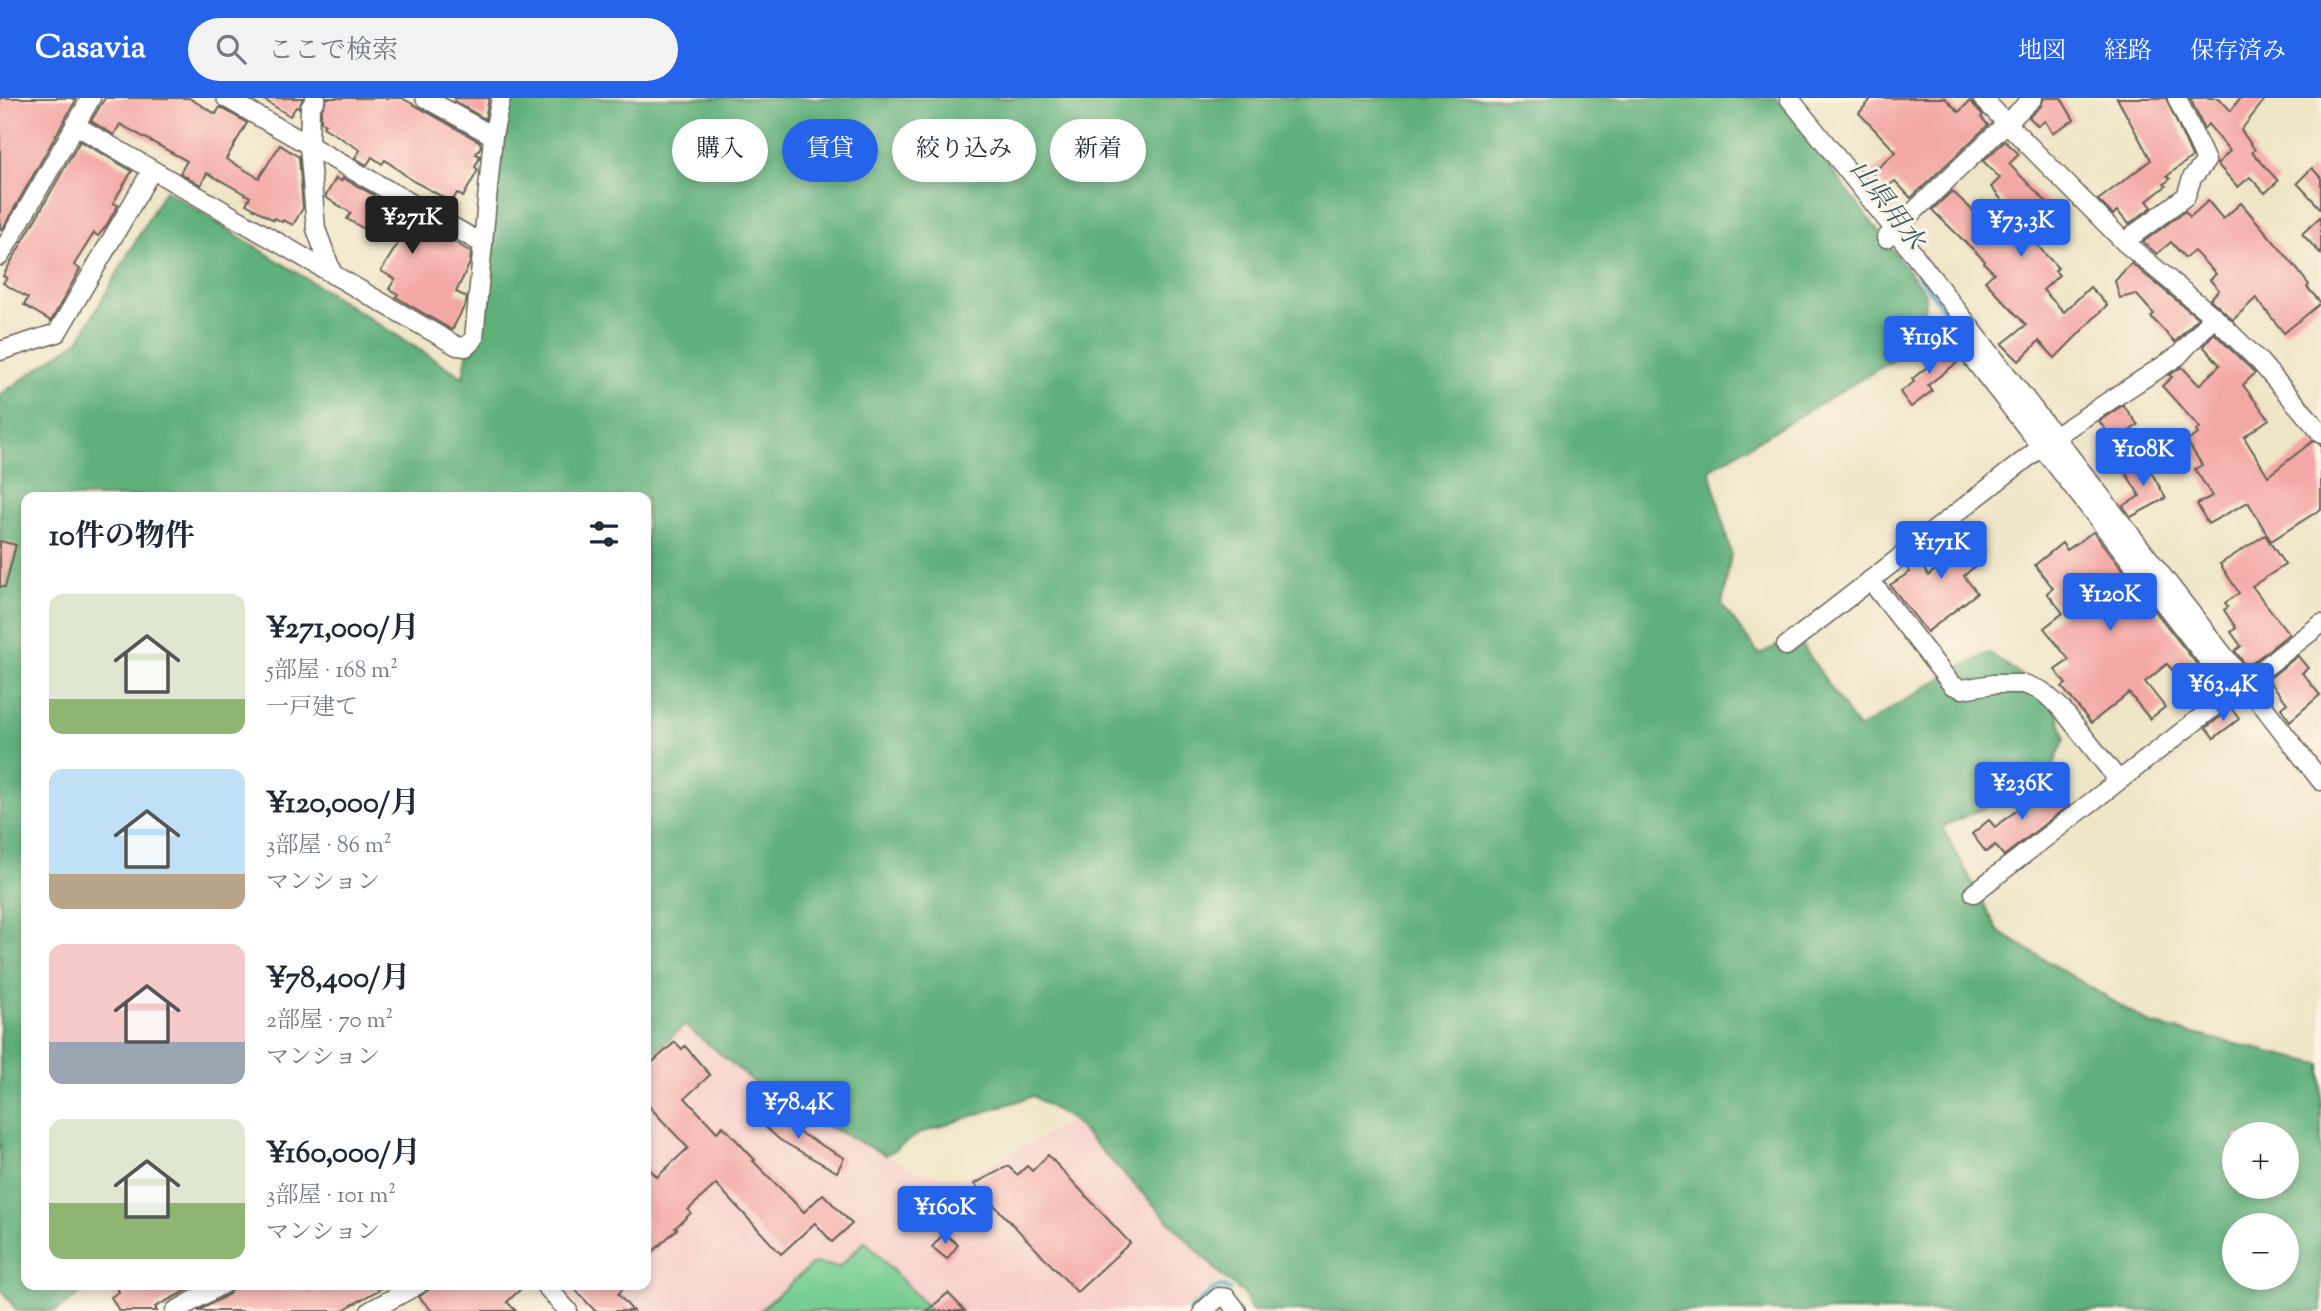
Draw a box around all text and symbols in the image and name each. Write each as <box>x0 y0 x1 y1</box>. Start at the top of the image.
search box <box>188 18 678 81</box>
text: Casavia <box>35 25 146 73</box>
icon: search <box>212 30 250 68</box>
text: ここで検索 <box>268 33 398 70</box>
text: 地図 <box>2018 35 2066 69</box>
text: 経路 <box>2104 35 2152 69</box>
text: 保存済み <box>2190 35 2286 69</box>
chip: 購入 <box>672 119 768 182</box>
chip: 賃貸 <box>782 119 878 182</box>
chip: 絞り込み <box>892 119 1036 182</box>
chip: 新着 <box>1050 119 1146 182</box>
water label: 山県用水 <box>1840 153 1934 261</box>
pin: ¥271K <box>363 197 461 256</box>
pin: ¥73.3K <box>1964 200 2078 259</box>
text: ¥271K <box>381 202 443 235</box>
text: ¥73.3K <box>1987 205 2055 238</box>
pin: ¥119K <box>1880 316 1978 376</box>
text: ¥119K <box>1900 322 1958 355</box>
pin: ¥108K <box>2094 428 2192 488</box>
text: ¥108K <box>2112 434 2174 467</box>
icon: filters <box>585 515 623 553</box>
text: 10件の物件 <box>49 516 195 559</box>
pin: ¥171K <box>1892 522 1990 581</box>
text: ¥171K <box>1912 527 1970 560</box>
pin: ¥120K <box>2061 574 2159 633</box>
text: ¥120K <box>2079 579 2141 612</box>
text: ¥271,000/月 <box>266 608 420 651</box>
icon: home <box>105 622 189 706</box>
text: 5部屋 · 168 m² <box>266 655 398 688</box>
pin: ¥63.4K <box>2166 664 2280 723</box>
text: ¥63.4K <box>2188 669 2258 702</box>
text: 一戸建て <box>266 692 358 725</box>
pin: ¥236K <box>1973 762 2071 822</box>
text: ¥236K <box>1991 768 2053 801</box>
text: ¥120,000/月 <box>266 783 420 826</box>
icon: home <box>105 797 189 881</box>
text: 3部屋 · 86 m² <box>266 830 392 863</box>
text: マンション <box>266 867 380 900</box>
text: ¥78,400/月 <box>266 958 410 1001</box>
icon: home <box>105 972 189 1056</box>
text: 2部屋 · 70 m² <box>266 1005 393 1038</box>
text: マンション <box>266 1042 380 1075</box>
pin: ¥78.4K <box>741 1082 855 1141</box>
text: ¥78.4K <box>762 1087 834 1120</box>
map controls <box>2222 1122 2299 1290</box>
button: + <box>2222 1122 2299 1199</box>
text: ¥160,000/月 <box>266 1133 421 1176</box>
icon: home <box>105 1147 189 1231</box>
text: 3部屋 · 101 m² <box>266 1180 396 1213</box>
pin: ¥160K <box>896 1186 994 1246</box>
text: ¥160K <box>914 1192 976 1225</box>
button: − <box>2222 1213 2299 1290</box>
text: マンション <box>266 1217 380 1250</box>

